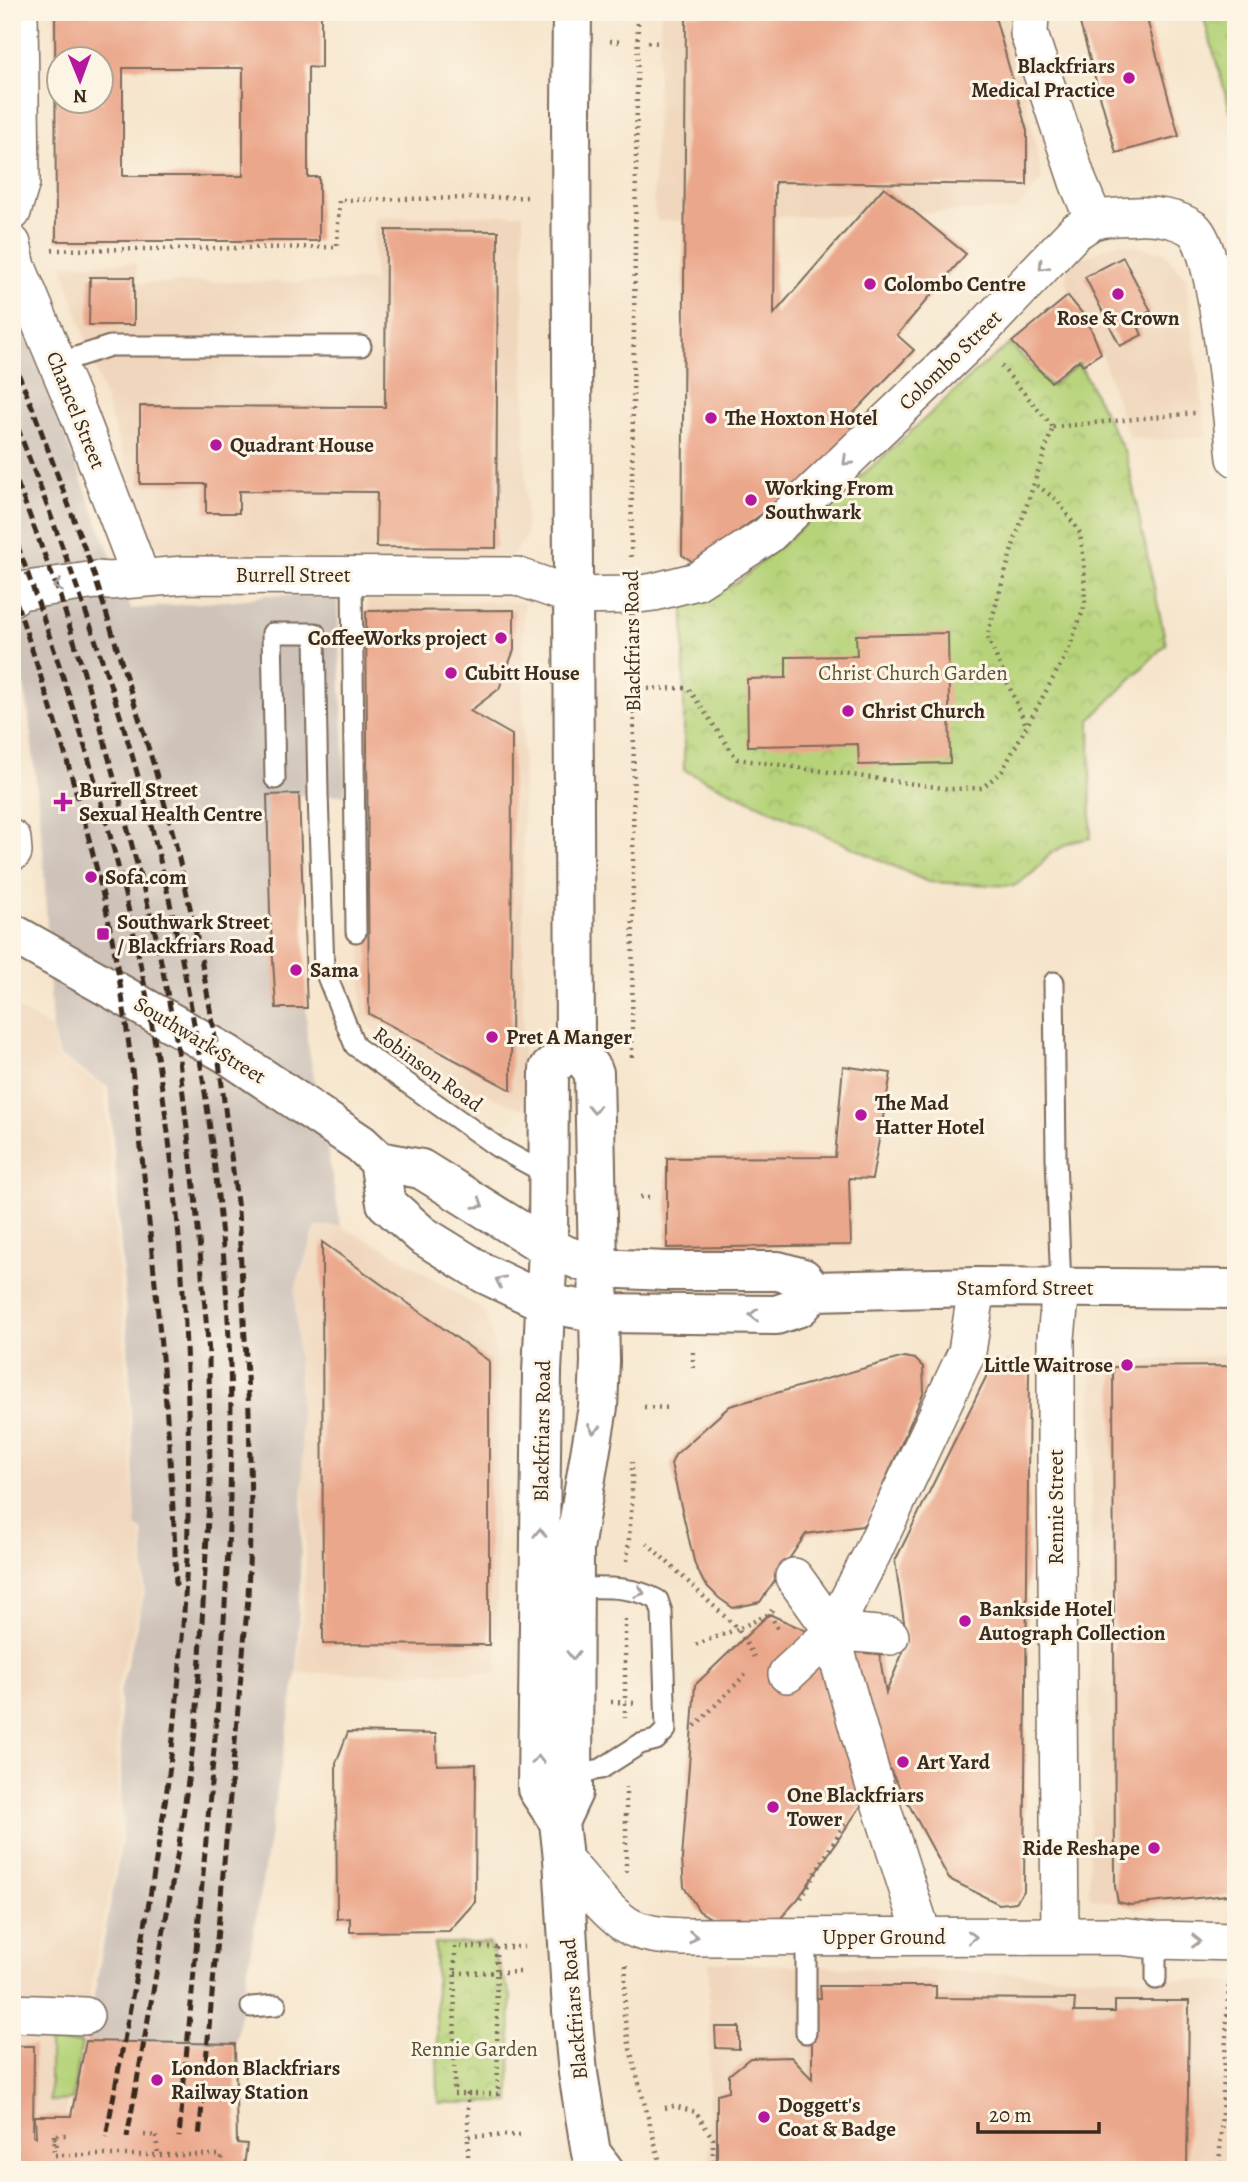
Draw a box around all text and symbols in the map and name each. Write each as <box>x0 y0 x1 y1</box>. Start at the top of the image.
north arrow <box>46 46 116 116</box>
place label: Blackfriars Medical Practice <box>971 52 1115 104</box>
marker: Blackfriars Medical Practice <box>1121 70 1137 86</box>
text: N <box>73 83 87 109</box>
one-way arrow <box>1039 258 1052 271</box>
place label: Colombo Centre <box>884 270 1026 298</box>
marker: Colombo Centre <box>862 276 878 292</box>
marker: Rose & Crown <box>1110 286 1126 302</box>
street label: Colombo Street <box>892 304 1008 416</box>
place label: Rose & Crown <box>1056 304 1180 332</box>
street label: Chancel Street <box>40 347 112 473</box>
place label: The Hoxton Hotel <box>725 404 878 432</box>
marker: The Hoxton Hotel <box>703 410 719 426</box>
place label: Quadrant House <box>230 431 374 459</box>
marker: Quadrant House <box>208 437 224 453</box>
one-way arrow <box>842 452 855 465</box>
place label: Working From Southwark <box>764 474 894 526</box>
marker: Working From Southwark <box>743 492 759 508</box>
street label: Burrell Street <box>235 561 351 589</box>
street label: Blackfriars Road <box>617 569 647 712</box>
one-way arrow <box>52 578 64 593</box>
place label: CoffeeWorks project <box>308 624 487 652</box>
marker: CoffeeWorks project <box>493 630 509 646</box>
place label: Cubitt House <box>465 659 580 687</box>
park label: Christ Church Garden <box>818 659 1008 687</box>
marker: Cubitt House <box>443 665 459 681</box>
place label: Christ Church <box>862 697 985 725</box>
marker: Christ Church <box>840 703 856 719</box>
place label: Burrell Street Sexual Health Centre <box>79 776 263 828</box>
marker: Burrell Street Sexual Health Centre <box>53 792 73 812</box>
place label: Sofa.com <box>105 863 187 891</box>
marker: Sofa.com <box>83 869 99 885</box>
place label: Southwark Street / Blackfriars Road <box>117 908 275 960</box>
marker: Southwark Street / Blackfriars Road <box>95 926 111 942</box>
place label: Sama <box>310 956 360 984</box>
marker: Sama <box>288 962 304 978</box>
street label: Southwark Street <box>129 990 271 1090</box>
street label: Robinson Road <box>368 1020 489 1119</box>
place label: Pret A Manger <box>506 1023 632 1051</box>
marker: Pret A Manger <box>484 1029 500 1045</box>
place label: The Mad Hatter Hotel <box>875 1089 985 1141</box>
one-way arrow <box>587 1104 602 1115</box>
marker: The Mad Hatter Hotel <box>853 1107 869 1123</box>
one-way arrow <box>472 1196 485 1209</box>
street label: Stamford Street <box>956 1274 1094 1302</box>
one-way arrow <box>495 1276 507 1290</box>
one-way arrow <box>749 1307 759 1323</box>
place label: Little Waitrose <box>983 1351 1113 1379</box>
marker: Little Waitrose <box>1119 1357 1135 1373</box>
street label: Blackfriars Road <box>527 1359 557 1502</box>
one-way arrow <box>587 1423 602 1435</box>
street label: Rennie Street <box>1042 1449 1070 1565</box>
one-way arrow <box>532 1527 547 1538</box>
one-way arrow <box>634 1584 646 1599</box>
place label: Bankside Hotel Autograph Collection <box>978 1595 1166 1647</box>
marker: Bankside Hotel Autograph Collection <box>957 1613 973 1629</box>
one-way arrow <box>565 1650 581 1661</box>
place label: Art Yard <box>916 1748 991 1776</box>
marker: Art Yard <box>895 1754 911 1770</box>
one-way arrow <box>530 1755 546 1765</box>
place label: One Blackfriars Tower <box>787 1781 924 1833</box>
marker: One Blackfriars Tower <box>765 1799 781 1815</box>
place label: Ride Reshape <box>1022 1834 1140 1862</box>
marker: Ride Reshape <box>1146 1840 1162 1856</box>
street label: Upper Ground <box>822 1923 947 1951</box>
one-way arrow <box>688 1929 698 1945</box>
one-way arrow <box>968 1929 978 1945</box>
one-way arrow <box>1191 1933 1202 1949</box>
street label: Blackfriars Road <box>554 1936 594 2081</box>
park label: Rennie Garden <box>410 2035 538 2063</box>
place label: London Blackfriars Railway Station <box>171 2054 340 2106</box>
marker: London Blackfriars Railway Station <box>149 2072 165 2088</box>
place label: Doggett's Coat & Badge <box>778 2091 896 2143</box>
scale bar <box>978 2091 1099 2135</box>
text: 20 m <box>989 2101 1032 2129</box>
marker: Doggett's Coat & Badge <box>756 2109 772 2125</box>

